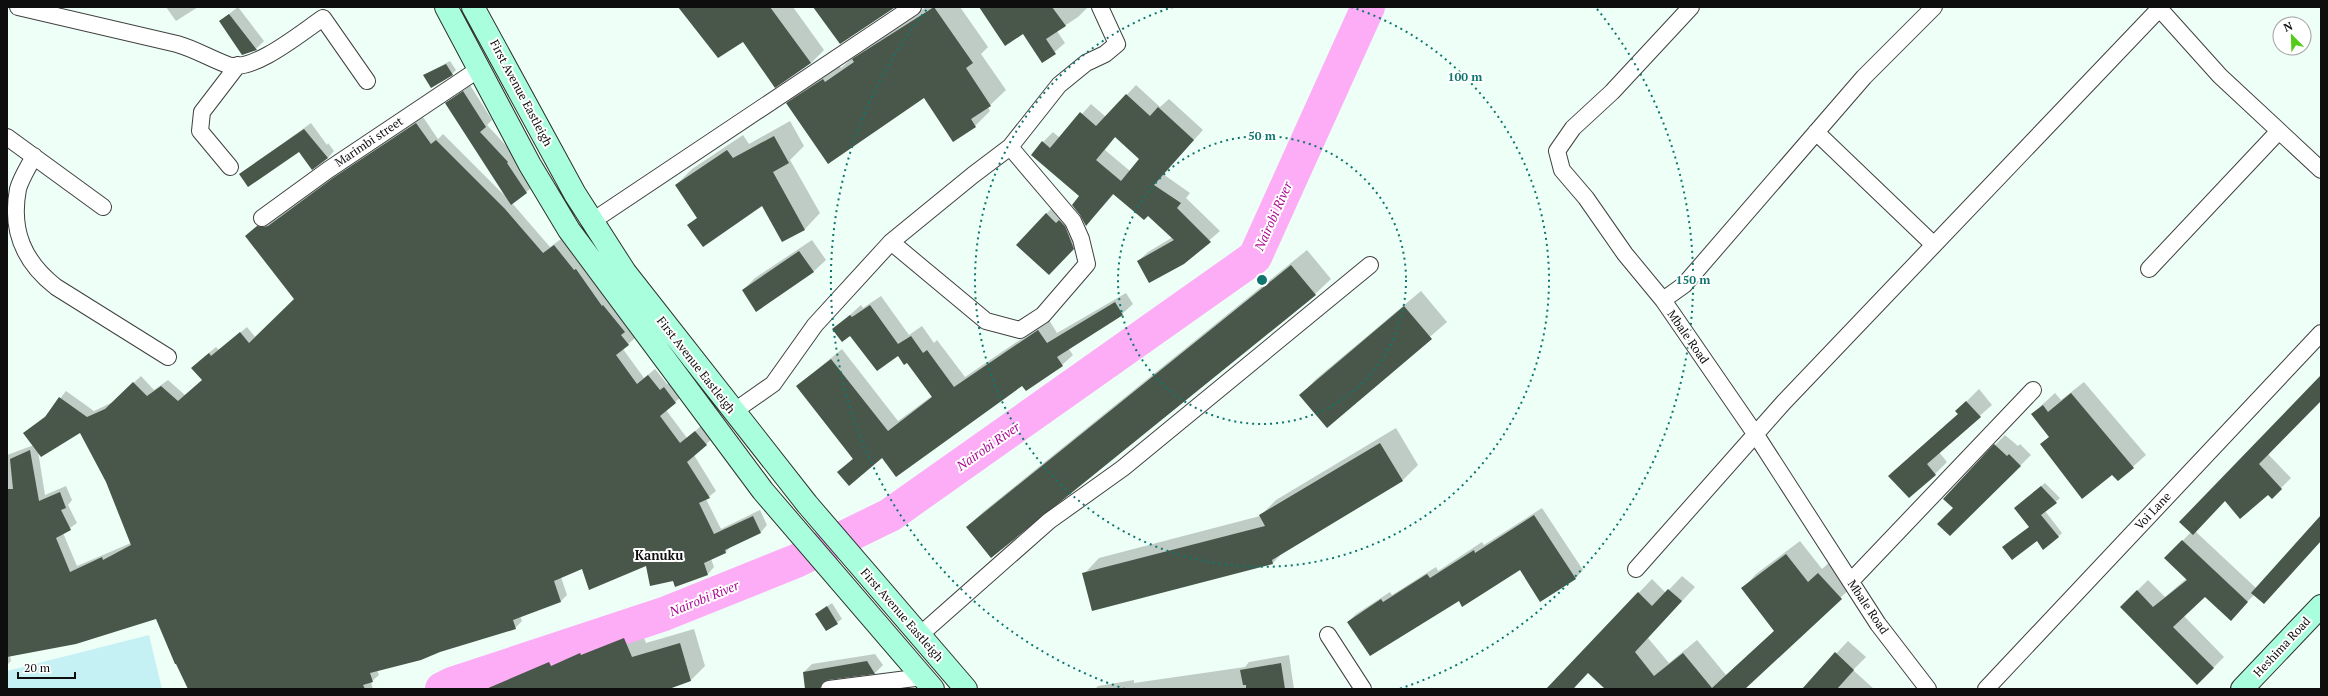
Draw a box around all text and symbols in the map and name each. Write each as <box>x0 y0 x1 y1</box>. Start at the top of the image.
north arrow <box>2272 16 2312 56</box>
text: N <box>2282 18 2295 35</box>
street label: First Avenue Eastleigh <box>487 37 556 149</box>
text: 100 m <box>1448 69 1482 84</box>
street label: Marimbi street <box>332 113 406 170</box>
text: 50 m <box>1248 128 1276 143</box>
water label: Nairobi River <box>1249 178 1297 254</box>
text: 150 m <box>1676 272 1710 287</box>
centre of rings <box>1255 273 1269 287</box>
street label: Mbale Road <box>1664 307 1713 367</box>
street label: First Avenue Eastleigh <box>654 313 739 416</box>
water label: Nairobi River <box>952 417 1024 475</box>
street label: Voi Lane <box>2131 489 2174 533</box>
district label: Kanuku <box>635 546 683 564</box>
street label: First Avenue Eastleigh <box>858 565 947 664</box>
water label: Nairobi River <box>666 576 742 620</box>
street label: Mbale Road <box>1845 577 1892 637</box>
street label: Heshima Road <box>2250 613 2314 680</box>
scale bar <box>18 654 75 680</box>
text: 20 m <box>24 660 51 675</box>

